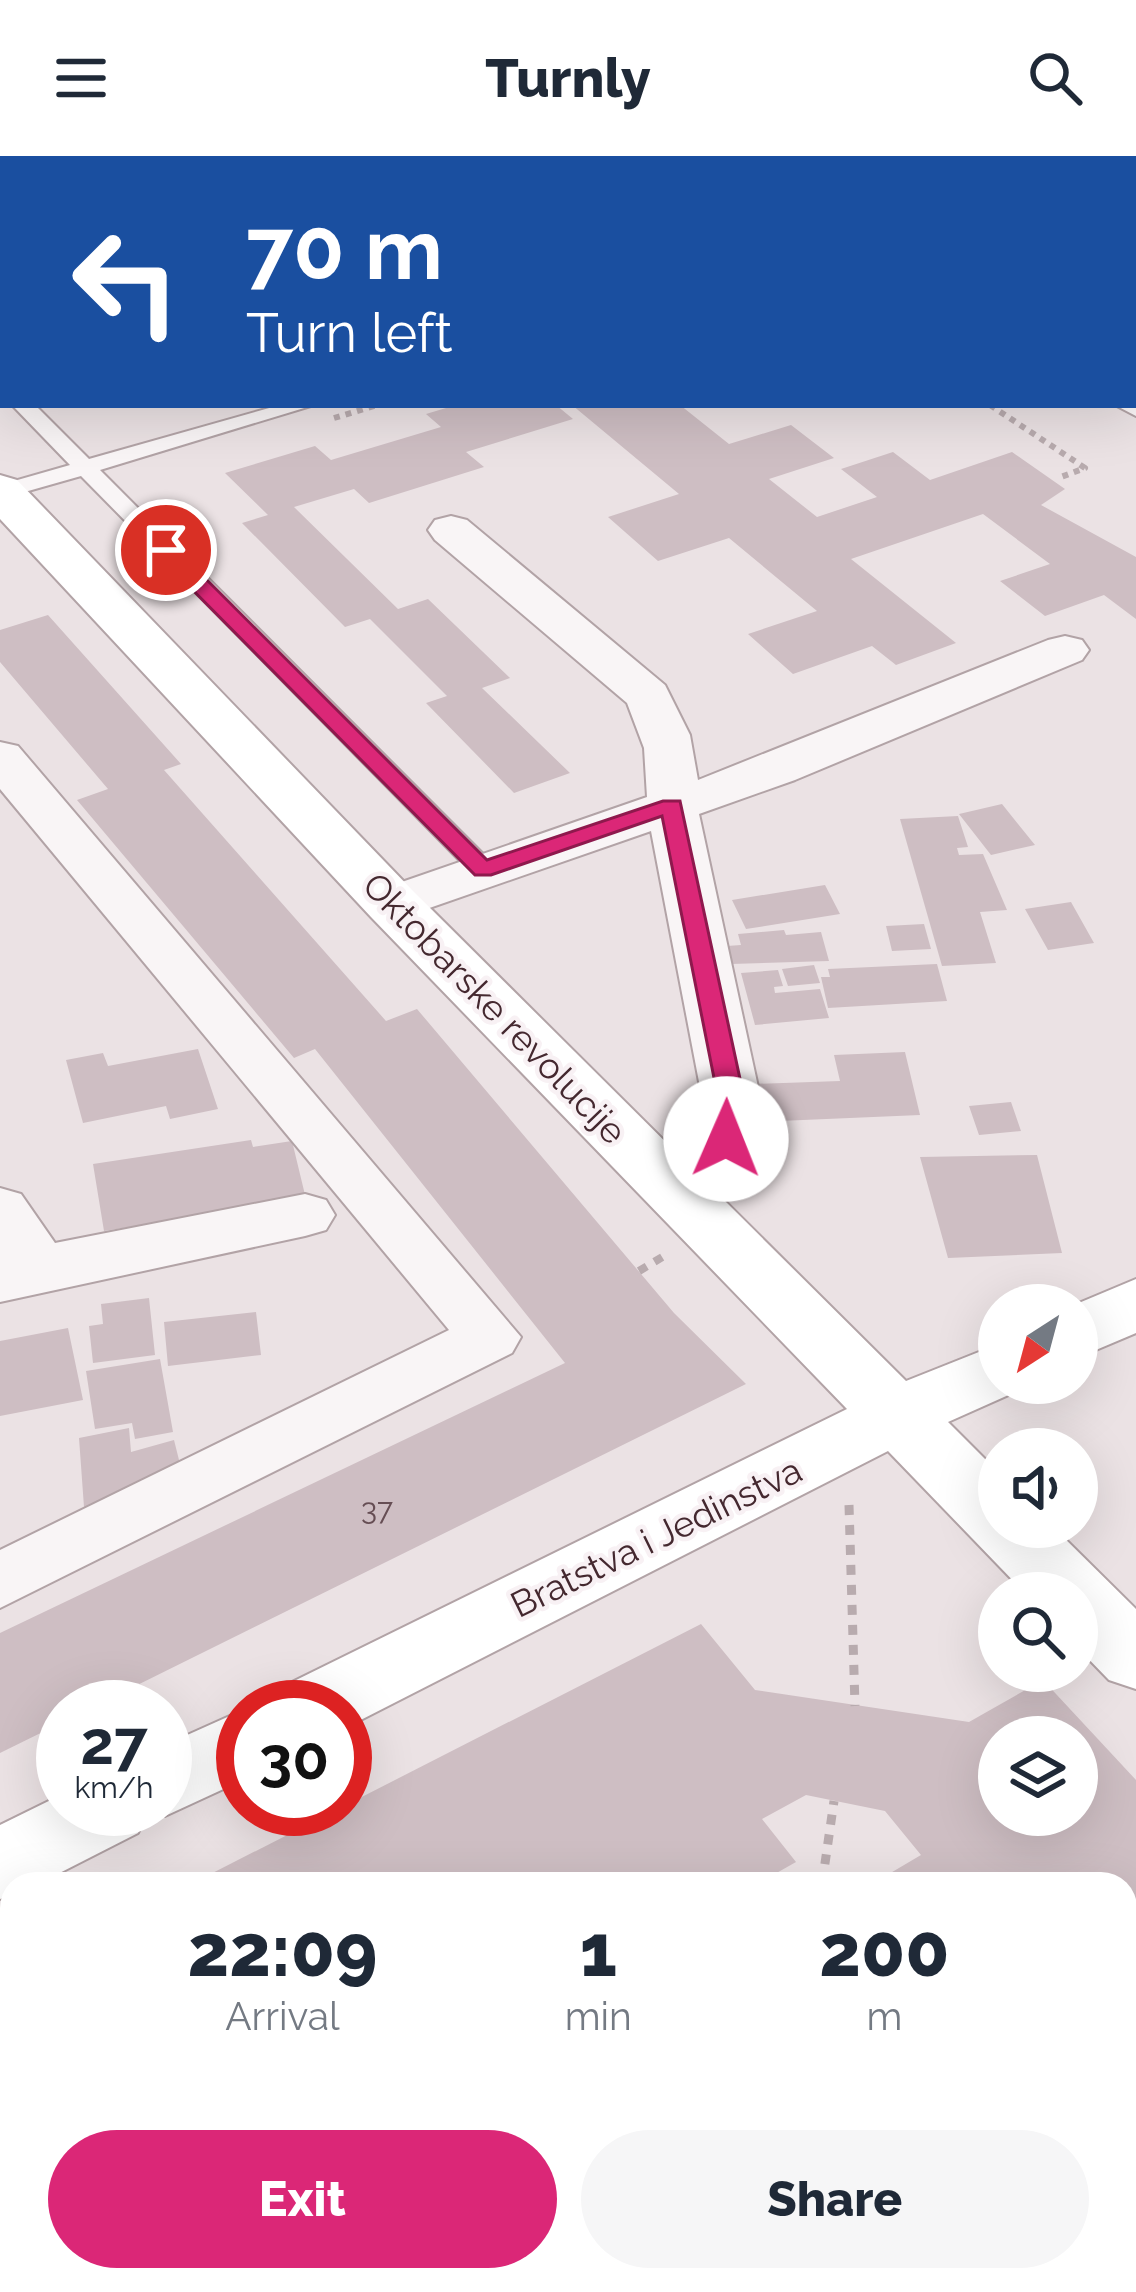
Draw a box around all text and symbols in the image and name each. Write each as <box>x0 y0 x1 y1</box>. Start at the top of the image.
icon: menu <box>48 45 114 111</box>
icon: search <box>1022 45 1088 111</box>
text: Turnly <box>485 46 651 110</box>
text: 70 m <box>246 200 443 299</box>
icon: left <box>48 204 204 360</box>
text: Turn left <box>246 301 453 365</box>
pin <box>115 499 217 601</box>
icon: arrive <box>133 517 199 583</box>
street label: Oktobarske revolucije <box>355 864 635 1152</box>
position arrow <box>663 1076 789 1202</box>
north arrow <box>978 1284 1098 1404</box>
map controls <box>978 1284 1098 1836</box>
button: sound <box>978 1428 1098 1548</box>
street label: Bratstva i Jedinstva <box>504 1448 808 1626</box>
house number: 37 <box>361 1492 393 1527</box>
button: search <box>978 1572 1098 1692</box>
speed limit sign: 30 <box>216 1680 372 1836</box>
text: 27 <box>80 1708 148 1778</box>
button: layers <box>978 1716 1098 1836</box>
text: km/h <box>74 1770 154 1805</box>
text: 22:09 <box>187 1908 377 1993</box>
text: 1 <box>580 1908 617 1993</box>
text: 200 <box>819 1908 950 1993</box>
text: Arrival <box>225 1993 340 2039</box>
text: min <box>565 1993 632 2039</box>
text: m <box>867 1993 902 2039</box>
button: Exit <box>48 2130 557 2268</box>
button: Share <box>581 2130 1089 2268</box>

